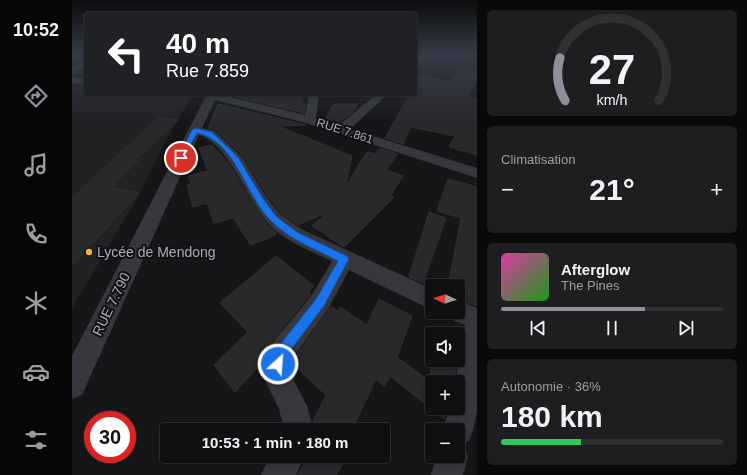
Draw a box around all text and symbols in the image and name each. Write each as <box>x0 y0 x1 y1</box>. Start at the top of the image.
text: 10:52 <box>13 20 59 40</box>
icon: left <box>100 28 152 80</box>
text: 40 m <box>166 28 230 59</box>
text: 27 <box>589 46 635 93</box>
text: Rue 7.859 <box>166 61 249 81</box>
icon: directions <box>22 82 50 110</box>
text: km/h <box>597 92 628 108</box>
street label: RUE 7.861 <box>315 115 375 147</box>
pin <box>164 141 198 175</box>
icon: arrive <box>170 147 192 169</box>
icon: music <box>22 151 50 179</box>
text: Climatisation <box>501 152 575 167</box>
text: 21° <box>589 173 635 206</box>
text: − <box>501 177 514 202</box>
text: + <box>710 177 723 202</box>
icon: phone <box>22 220 50 248</box>
place label: Lycée de Mendong <box>97 244 216 260</box>
marker: Lycée de Mendong <box>84 247 94 257</box>
text: Afterglow <box>561 261 630 278</box>
street label: RUE 7.790 <box>89 270 133 338</box>
text: The Pines <box>561 278 620 293</box>
north arrow <box>425 279 465 319</box>
map controls <box>425 279 465 463</box>
icon: climate <box>22 289 50 317</box>
icon: previous <box>527 317 549 339</box>
icon: pause <box>601 317 623 339</box>
icon: next <box>675 317 697 339</box>
button: sound <box>425 327 465 367</box>
position arrow <box>257 343 299 385</box>
icon: car <box>22 358 50 386</box>
button: + <box>425 375 465 415</box>
text: Autonomie · 36% <box>501 379 601 394</box>
text: 180 km <box>501 400 603 433</box>
speed limit sign: 30 <box>84 411 136 463</box>
button: − <box>425 423 465 463</box>
icon: filters <box>22 426 50 454</box>
text: 10:53 · 1 min · 180 m <box>202 434 348 451</box>

